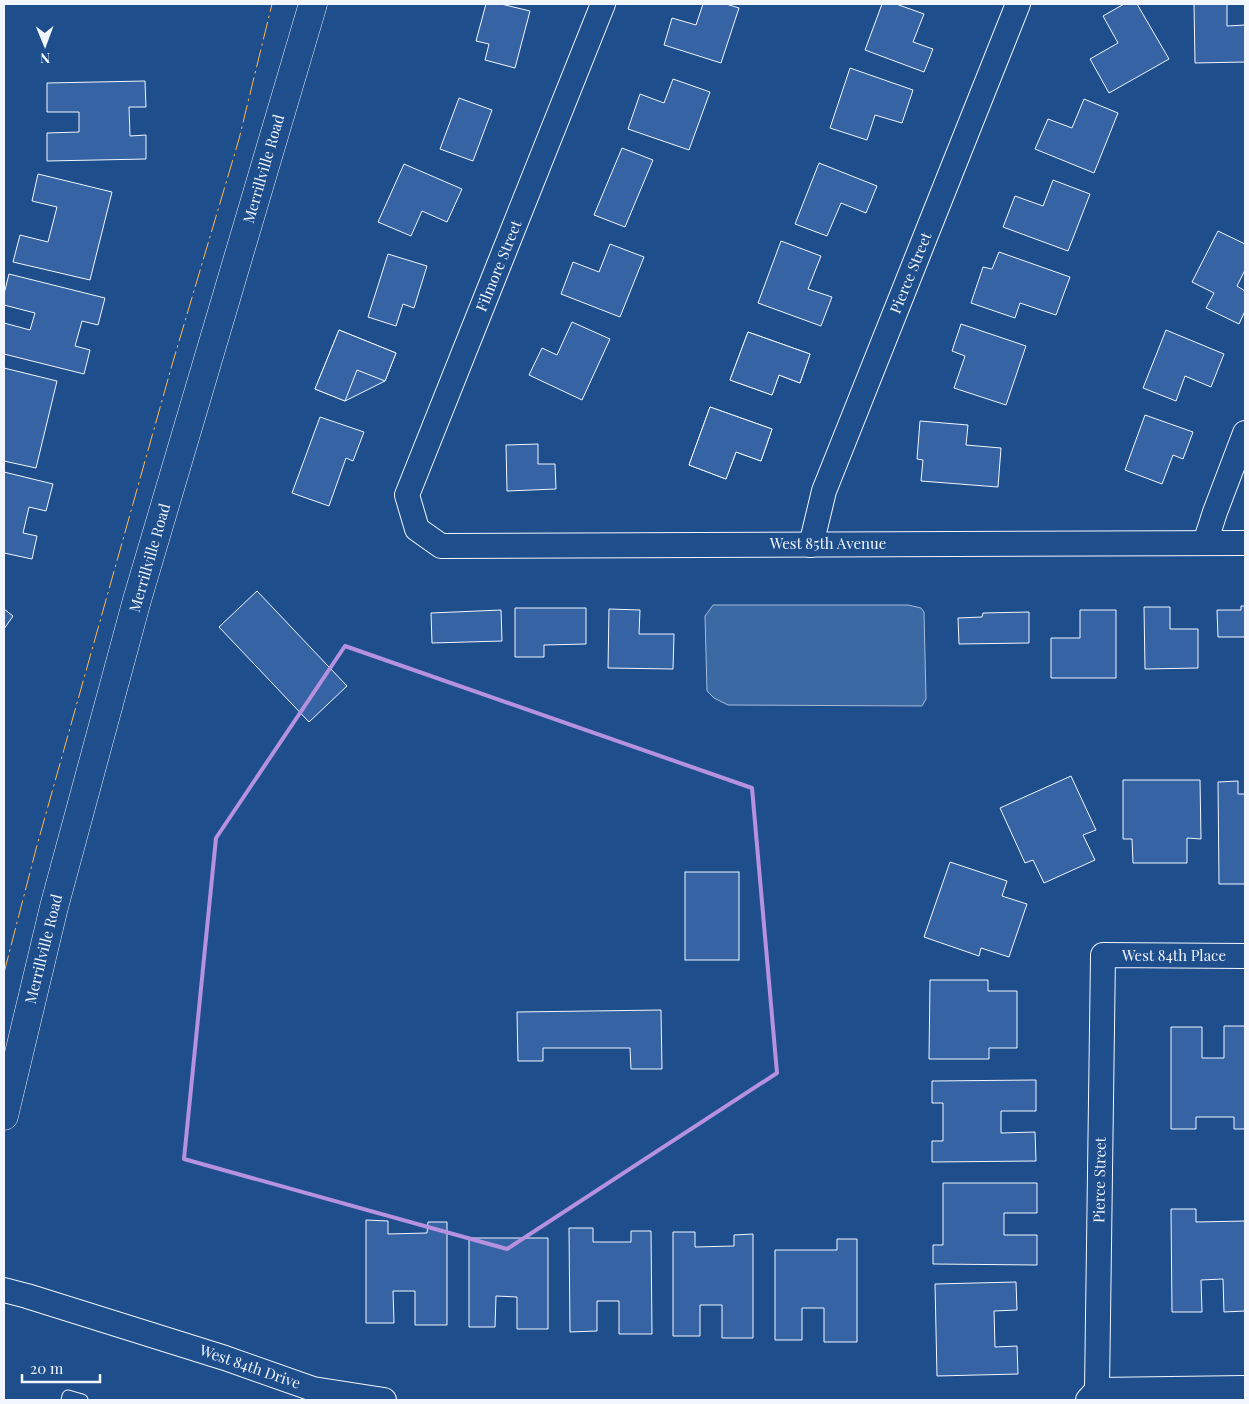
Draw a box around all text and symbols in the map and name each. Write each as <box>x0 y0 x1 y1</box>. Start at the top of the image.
north arrow <box>20 20 70 70</box>
text: N <box>40 49 50 68</box>
street label: Merrillville Road <box>238 112 288 225</box>
street label: Filmore Street <box>471 216 526 314</box>
street label: Pierce Street <box>885 228 936 316</box>
street label: Merrillville Road <box>124 501 174 614</box>
street label: West 85th Avenue <box>769 533 886 553</box>
street label: Merrillville Road <box>20 892 66 1006</box>
street label: West 84th Place <box>1121 945 1226 965</box>
street label: Pierce Street <box>1088 1136 1110 1223</box>
street label: West 84th Drive <box>196 1339 303 1393</box>
scale bar <box>22 1352 100 1384</box>
text: 20 m <box>30 1358 64 1378</box>

